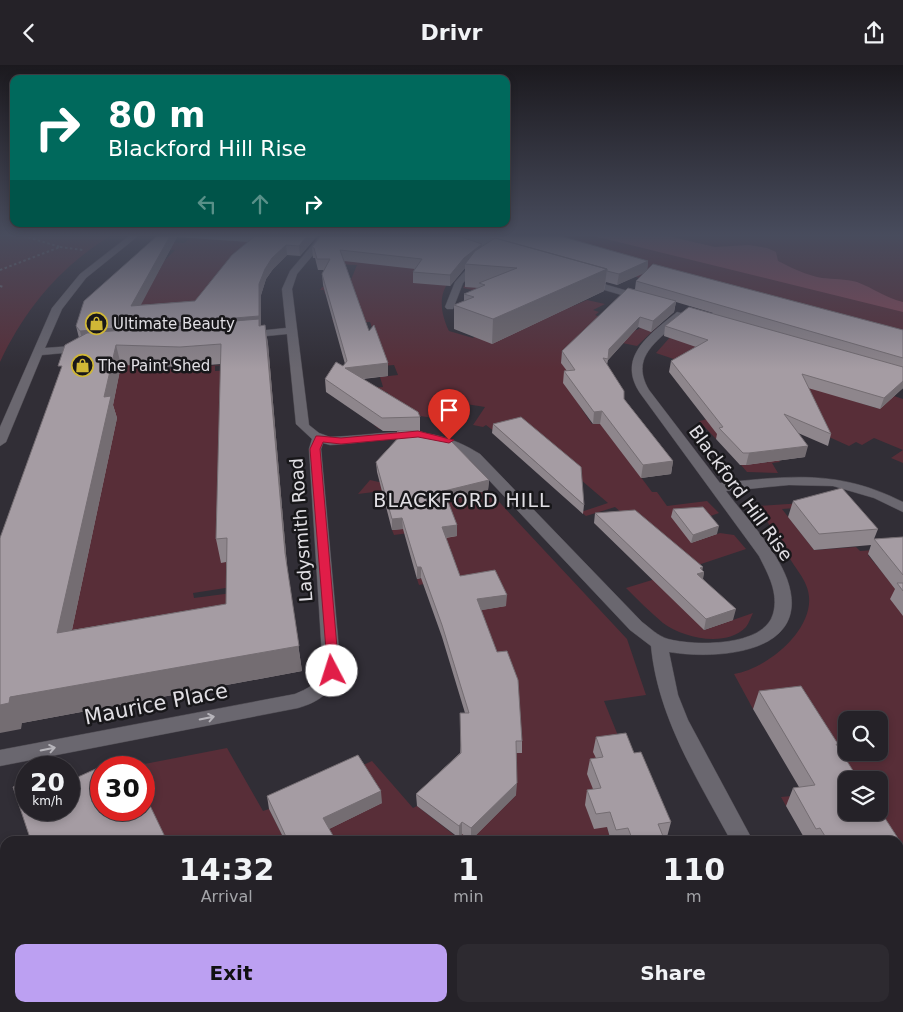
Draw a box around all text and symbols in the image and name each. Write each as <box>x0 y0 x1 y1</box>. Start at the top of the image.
icon: back <box>15 19 43 47</box>
icon: share <box>860 19 888 47</box>
text: Drivr <box>421 20 482 45</box>
icon: right <box>25 95 90 160</box>
text: 80 m <box>108 95 205 135</box>
text: Blackford Hill Rise <box>108 136 307 161</box>
icon: left <box>193 190 221 218</box>
icon: ahead <box>246 190 274 218</box>
icon: right <box>299 190 327 218</box>
shop icon: Ultimate Beauty <box>85 312 109 336</box>
place label: Ultimate Beauty <box>113 315 235 333</box>
shop icon: The Paint Shed <box>70 354 94 378</box>
place label: The Paint Shed <box>97 357 210 375</box>
pin <box>428 389 470 440</box>
icon: arrive <box>435 396 463 424</box>
street label: Blackford Hill Rise <box>685 421 797 565</box>
street label: Ladysmith Road <box>285 457 317 603</box>
district label: BLACKFORD HILL <box>373 489 551 511</box>
position arrow <box>305 644 357 696</box>
street label: Maurice Place <box>82 678 230 730</box>
map controls <box>838 711 888 821</box>
button: search <box>838 711 888 761</box>
one-way arrow <box>199 713 215 723</box>
one-way arrow <box>39 744 55 753</box>
speed limit sign: 30 <box>90 756 155 821</box>
text: 20 <box>30 768 65 797</box>
button: layers <box>838 771 888 821</box>
text: km/h <box>32 794 63 808</box>
text: 14:32 <box>179 852 274 887</box>
text: 1 <box>458 852 479 887</box>
text: 110 <box>662 852 725 887</box>
text: Arrival <box>201 887 253 906</box>
text: min <box>453 887 484 906</box>
text: m <box>686 887 702 906</box>
button: Exit <box>15 944 447 1002</box>
button: Share <box>457 944 889 1002</box>

